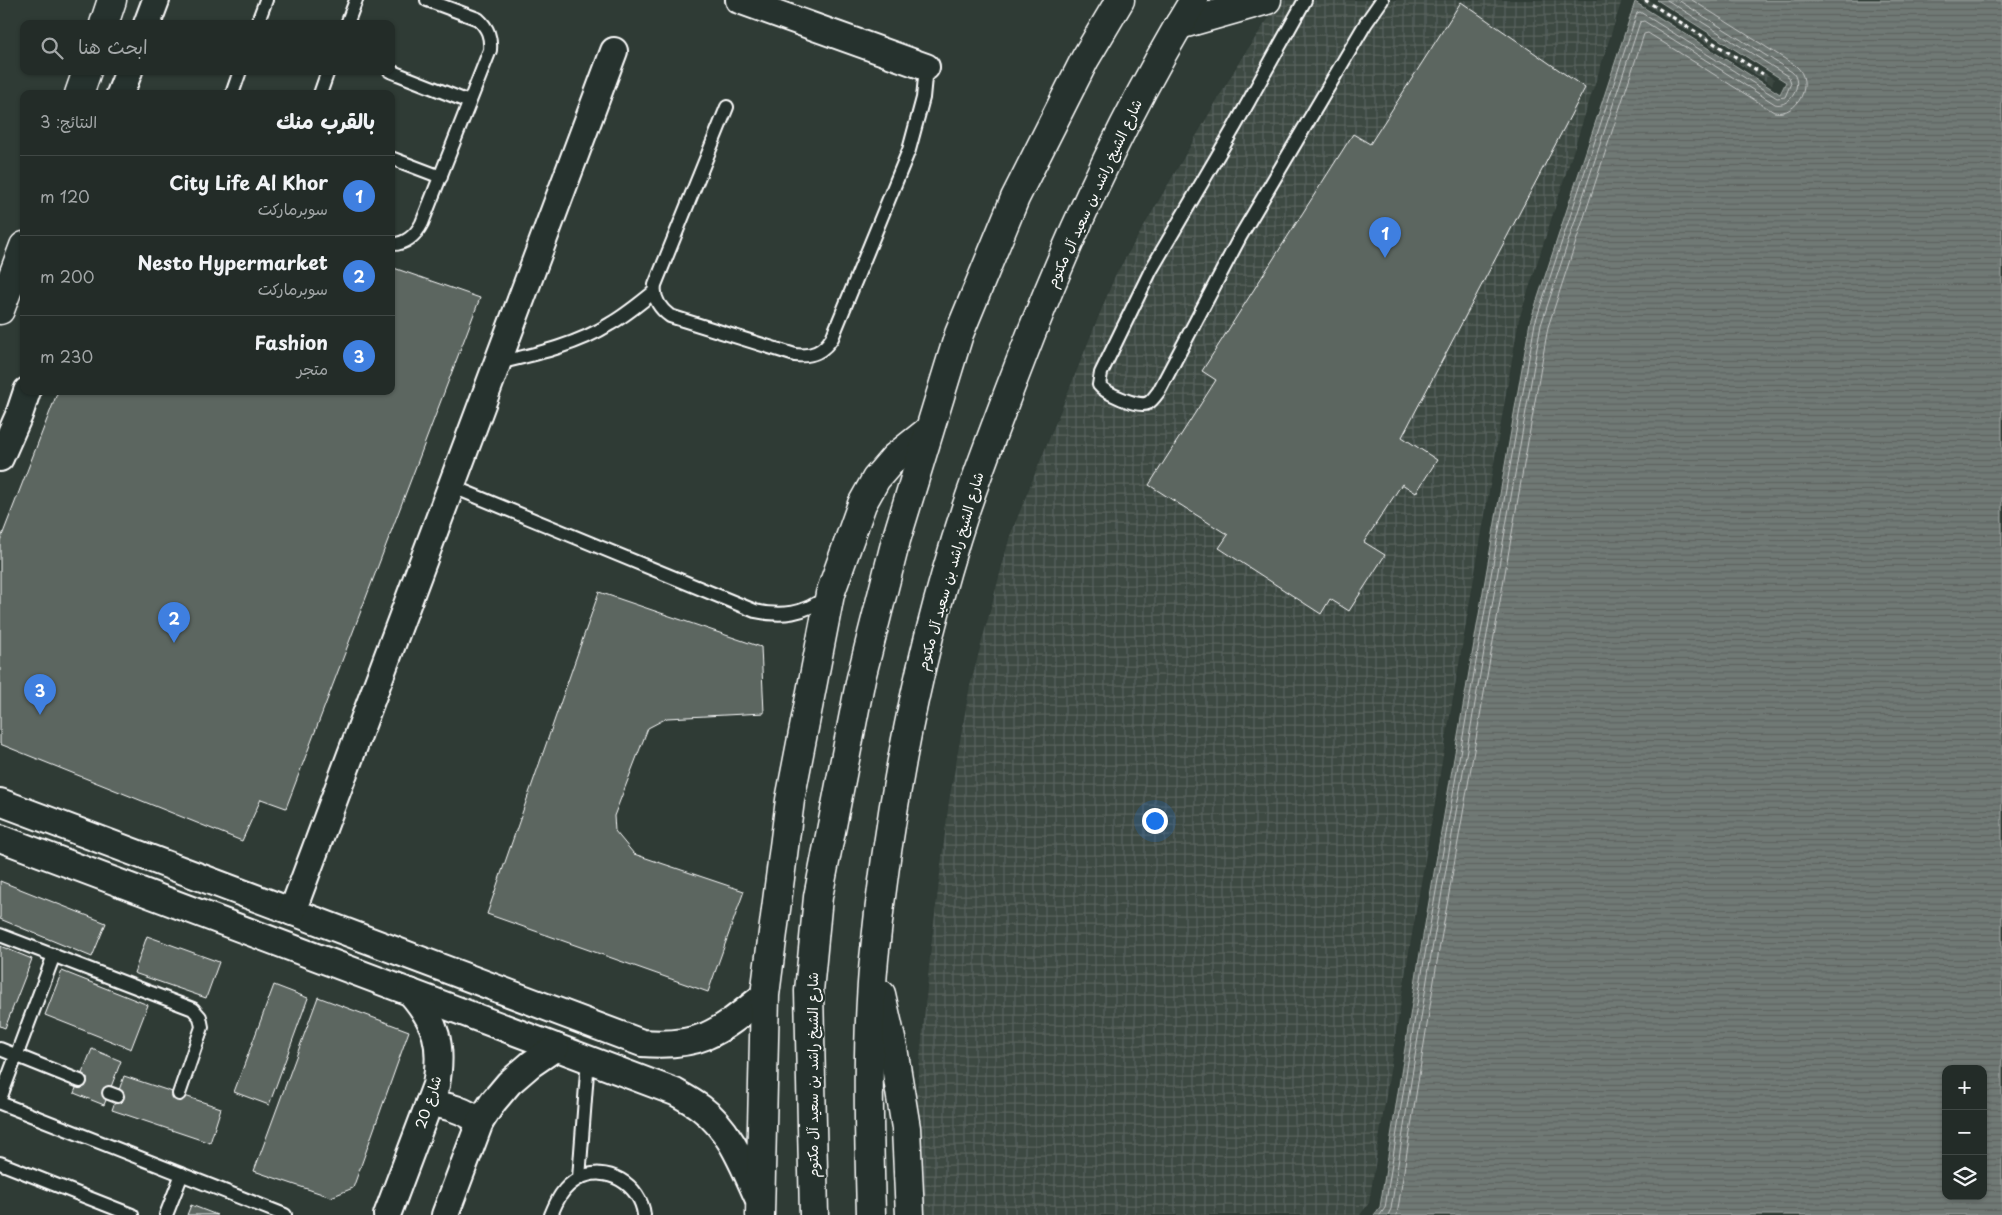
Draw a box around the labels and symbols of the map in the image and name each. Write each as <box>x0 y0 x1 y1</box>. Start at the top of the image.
street label: شارع الشيخ راشد بن سعيد آل مكتوم <box>1041 95 1149 291</box>
pin: 1 <box>1369 217 1401 258</box>
street label: شارع الشيخ راشد بن سعيد آل مكتوم <box>912 469 990 673</box>
pin: 2 <box>158 602 190 643</box>
pin: 3 <box>24 674 56 715</box>
your location <box>1142 808 1168 834</box>
street label: شارع الشيخ راشد بن سعيد آل مكتوم <box>802 972 825 1178</box>
street label: شارع 20 <box>410 1073 446 1131</box>

